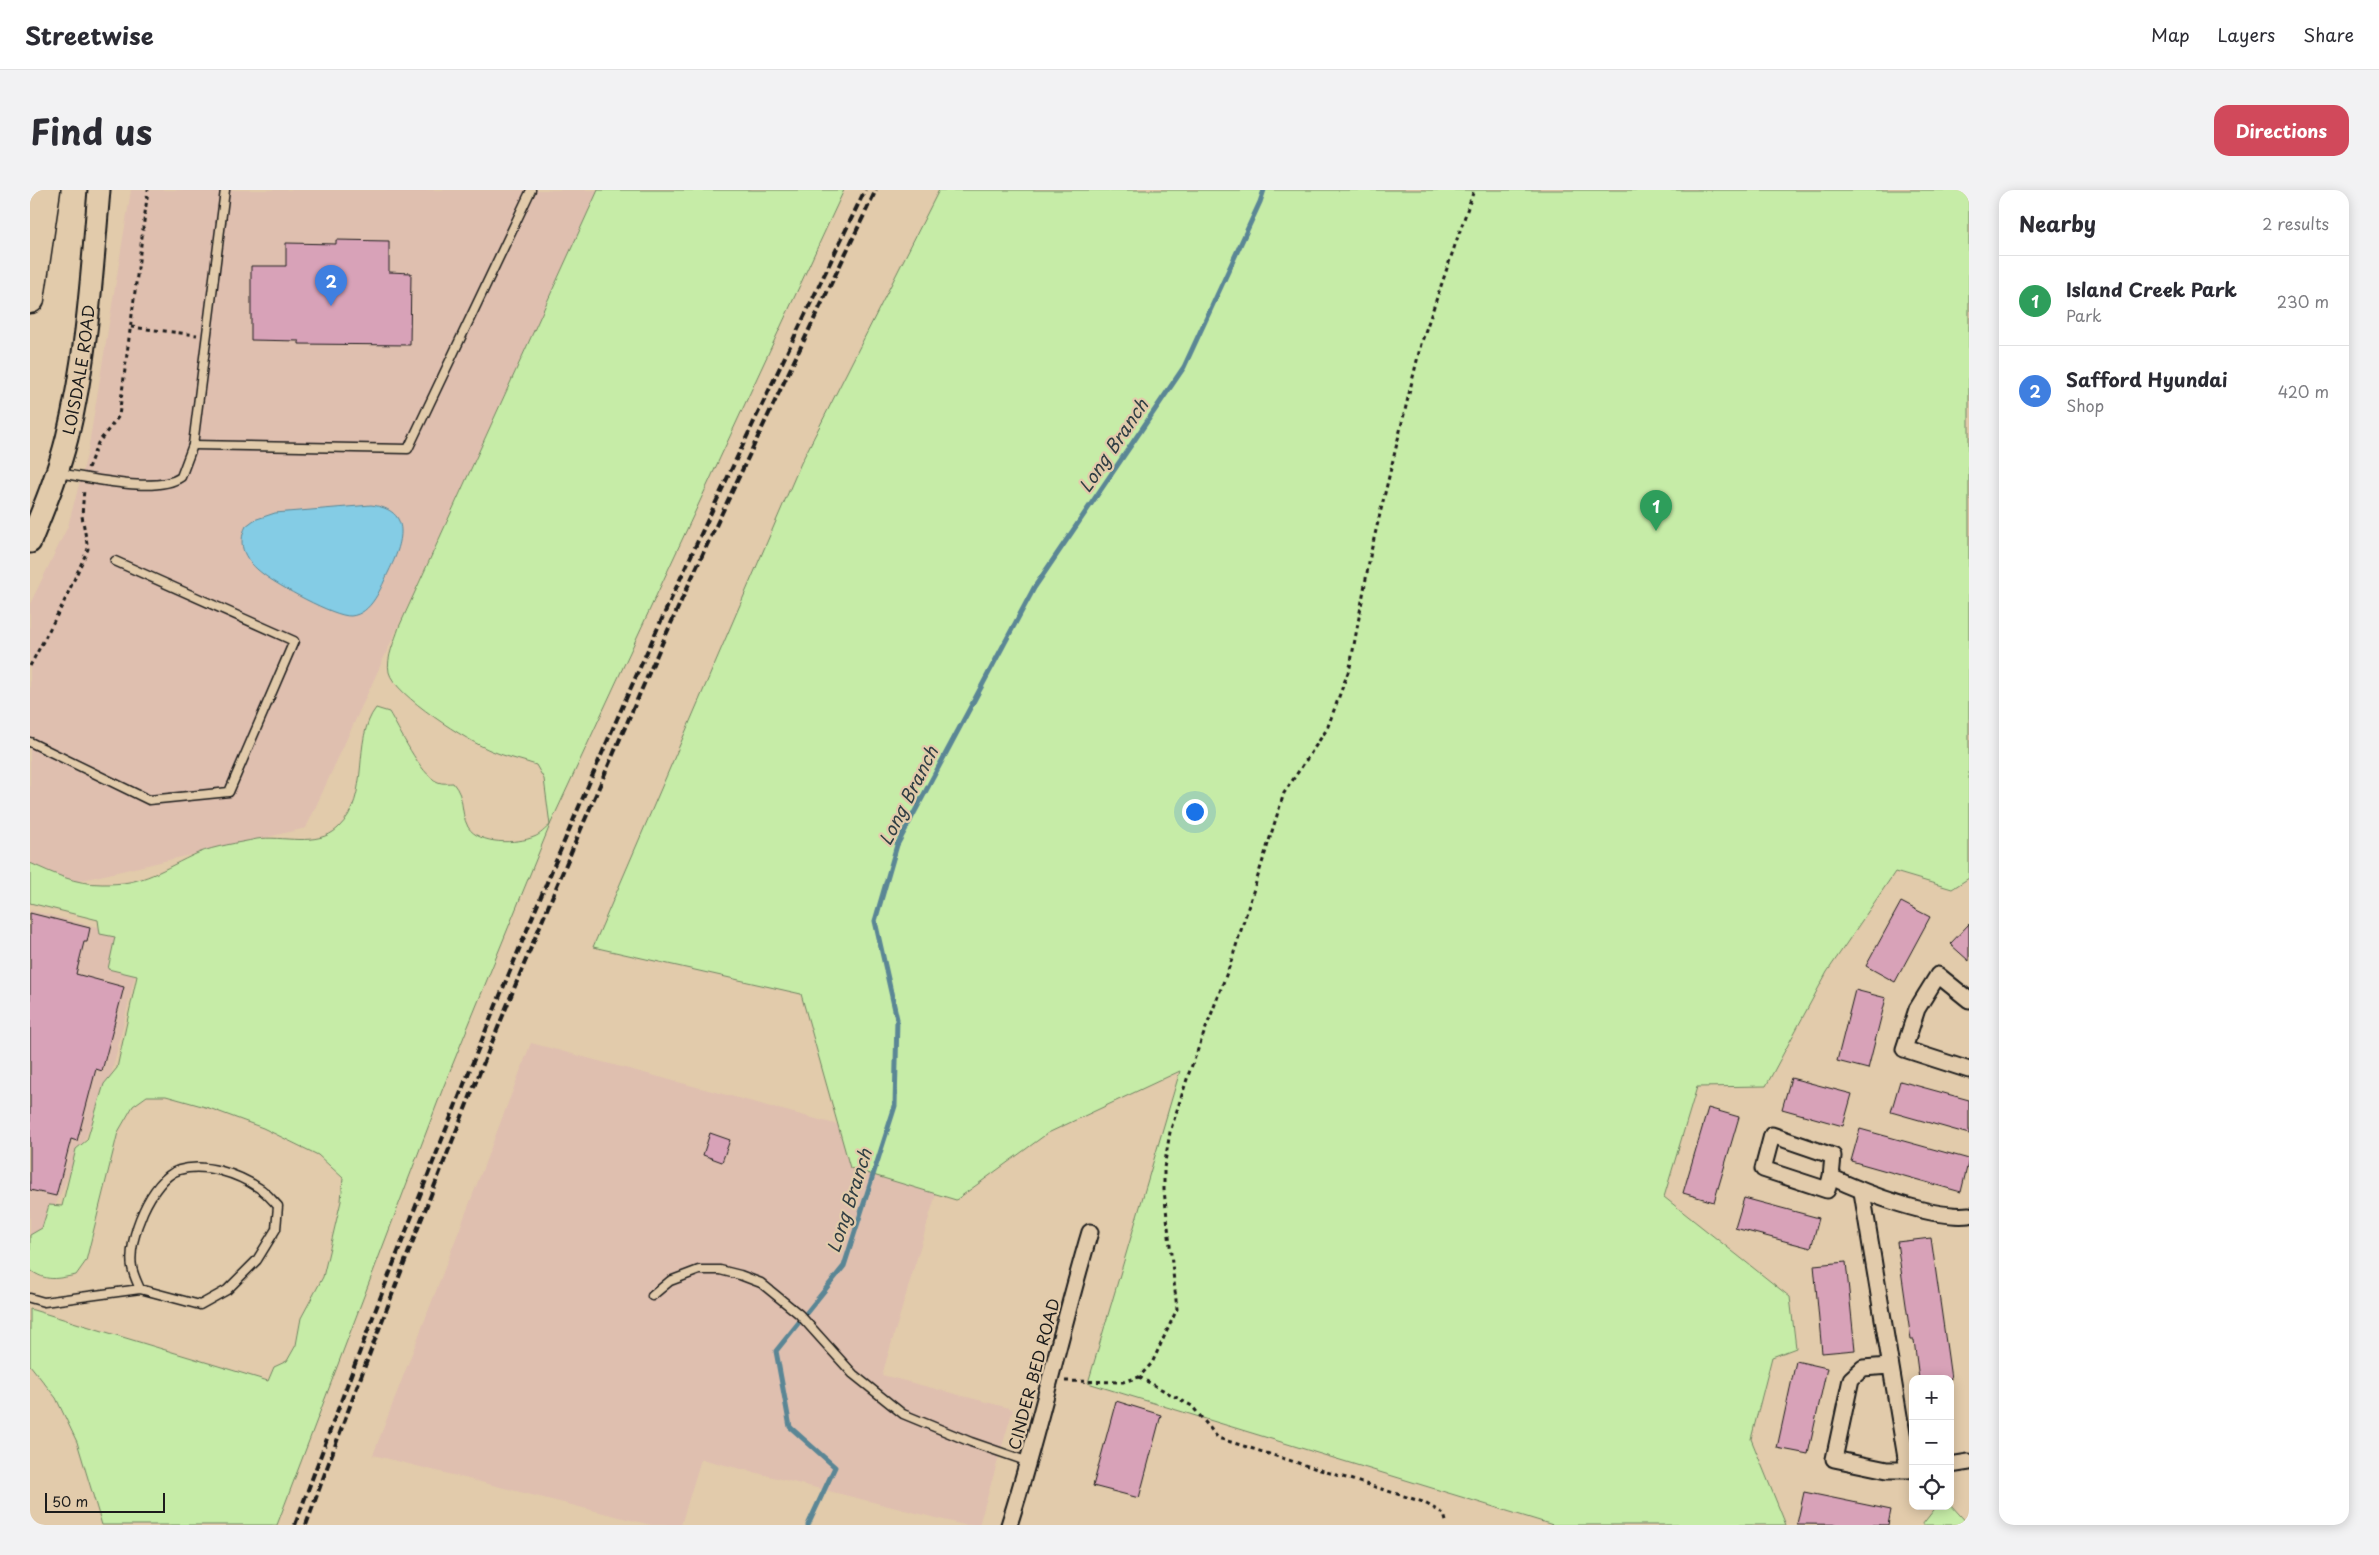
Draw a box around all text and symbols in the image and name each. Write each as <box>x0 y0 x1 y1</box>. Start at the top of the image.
text: Streetwise <box>25 17 154 53</box>
text: Map <box>2151 21 2190 48</box>
text: Layers <box>2218 21 2275 48</box>
text: Share <box>2303 21 2354 48</box>
text: Find us <box>30 104 152 157</box>
button: Directions <box>2214 105 2349 156</box>
text: Nearby <box>2019 207 2096 239</box>
text: 2 results <box>2262 211 2329 235</box>
pin: 2 <box>315 265 347 306</box>
text: Island Creek Park <box>2066 275 2237 303</box>
text: 1 <box>2031 289 2039 313</box>
text: 230 m <box>2277 289 2329 313</box>
street label: LOISDALE ROAD <box>55 303 100 437</box>
text: Park <box>2066 303 2102 327</box>
text: Safford Hyundai <box>2066 365 2228 393</box>
text: 2 <box>2029 379 2041 403</box>
text: 420 m <box>2278 379 2329 403</box>
water label: Long Branch <box>1071 393 1154 497</box>
text: Shop <box>2066 393 2104 417</box>
pin: 1 <box>1640 490 1672 531</box>
water label: Long Branch <box>871 741 944 849</box>
your location <box>1182 799 1208 825</box>
water label: Long Branch <box>819 1145 878 1256</box>
street label: CINDER BED ROAD <box>1001 1295 1065 1452</box>
map controls <box>1909 1375 1954 1510</box>
button: + <box>1909 1375 1954 1420</box>
button: − <box>1909 1420 1954 1465</box>
button: locate <box>1909 1465 1954 1510</box>
scale bar <box>45 1490 165 1513</box>
text: 50 m <box>52 1491 88 1512</box>

